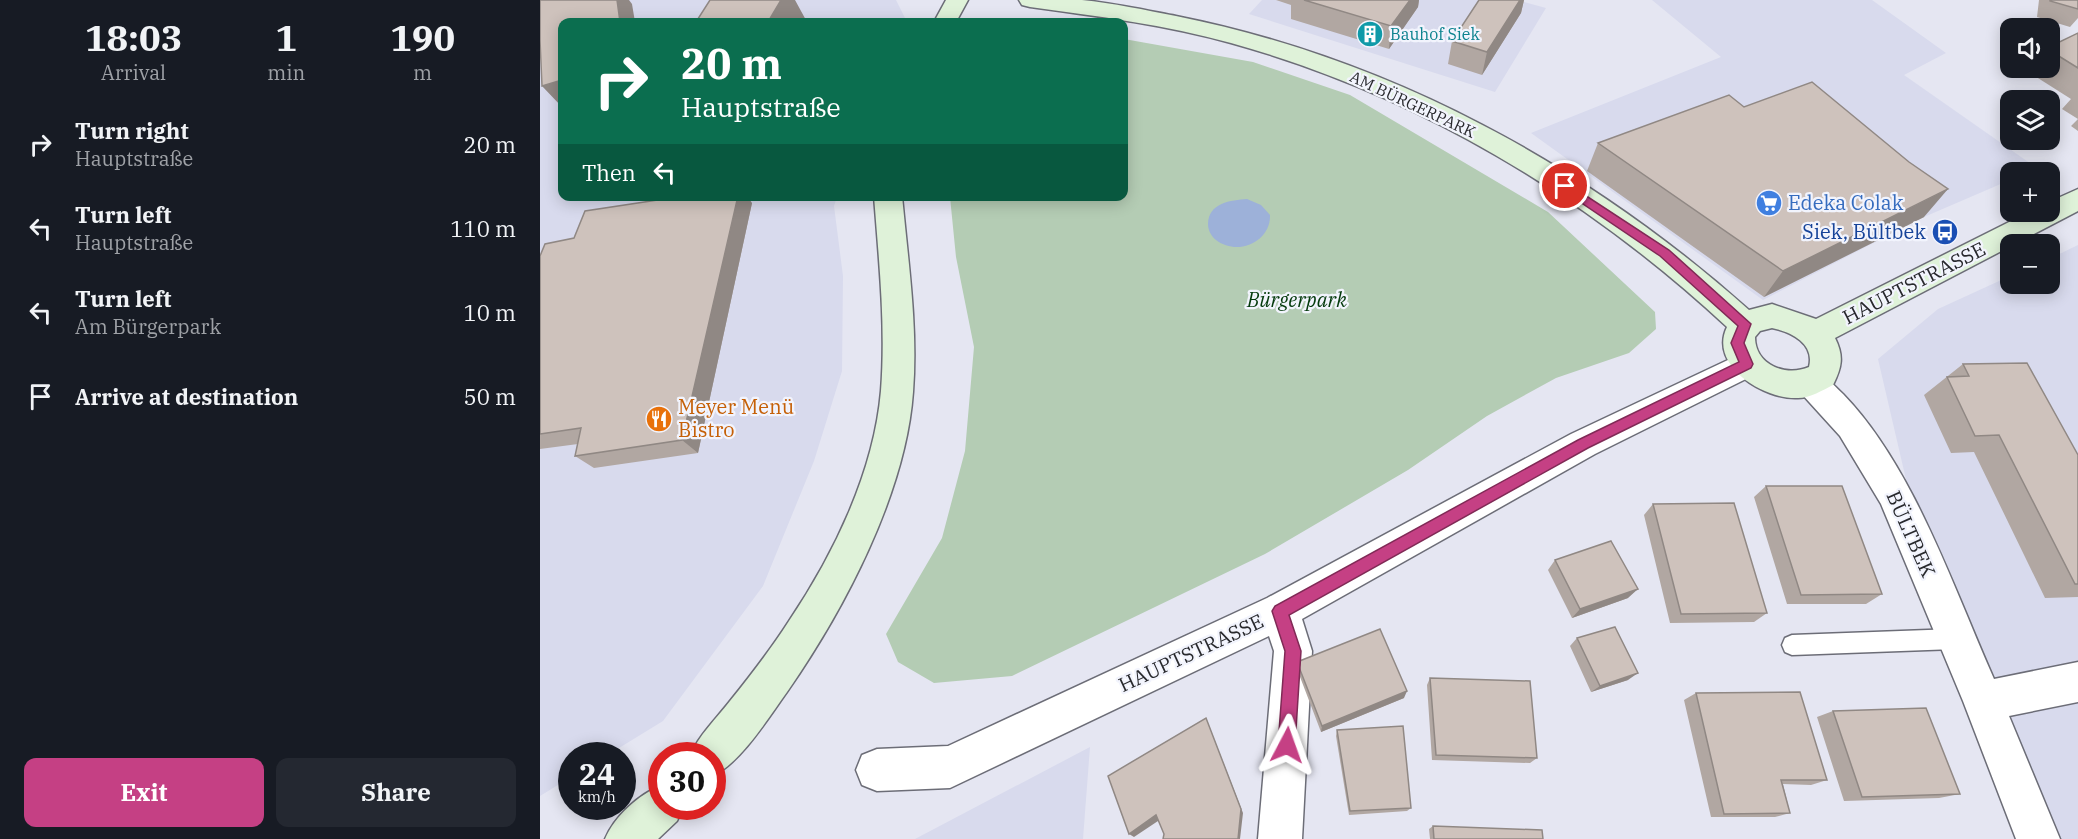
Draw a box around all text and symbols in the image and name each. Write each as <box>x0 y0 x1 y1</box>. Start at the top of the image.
text: 18:03 <box>85 14 182 61</box>
text: 1 <box>275 14 297 61</box>
text: 190 <box>390 14 455 61</box>
map controls <box>2000 18 2060 294</box>
button: sound <box>2000 18 2060 78</box>
building icon: Bauhof Siek <box>1355 19 1385 49</box>
place label: Bauhof Siek <box>1390 24 1480 44</box>
text: 20 m <box>681 36 782 91</box>
icon: right <box>582 42 660 120</box>
text: Arrival <box>101 59 166 86</box>
text: min <box>267 59 305 86</box>
text: m <box>413 59 432 86</box>
street label: AM BÜRGERPARK <box>1347 66 1479 142</box>
text: Hauptstraße <box>681 89 841 124</box>
button: layers <box>2000 90 2060 150</box>
text: Turn right <box>75 116 189 145</box>
icon: right <box>24 128 57 161</box>
text: 20 m <box>464 130 516 159</box>
text: Hauptstraße <box>75 145 193 172</box>
icon: left <box>648 156 681 189</box>
text: Then <box>582 158 636 187</box>
pin <box>1539 160 1590 211</box>
button: + <box>2000 162 2060 222</box>
icon: arrive <box>1548 169 1581 202</box>
supermarket icon: Edeka Colak <box>1754 188 1784 218</box>
place label: Edeka Colak <box>1788 189 1904 216</box>
text: Turn left <box>75 200 171 229</box>
icon: left <box>24 212 57 245</box>
text: 110 m <box>450 214 516 243</box>
bus stop icon: Siek, Bültbek <box>1930 217 1960 247</box>
place label: Siek, Bültbek <box>1802 218 1926 245</box>
text: Hauptstraße <box>75 229 193 256</box>
button: − <box>2000 234 2060 294</box>
street label: HAUPTSTRASSE <box>1838 235 1990 330</box>
text: Turn left <box>75 284 171 313</box>
park label: Bürgerpark <box>1246 286 1347 313</box>
icon: left <box>24 296 57 329</box>
text: 10 m <box>464 298 516 327</box>
text: Am Bürgerpark <box>75 313 221 340</box>
icon: arrive <box>24 380 57 413</box>
text: Arrive at destination <box>75 382 298 411</box>
text: 50 m <box>464 382 516 411</box>
place label: Meyer Menü Bistro <box>678 393 794 443</box>
restaurant icon: Meyer Menü Bistro <box>644 404 674 434</box>
street label: BÜLTBEK <box>1880 486 1942 581</box>
street label: HAUPTSTRASSE <box>1114 607 1268 698</box>
position arrow <box>1255 713 1319 777</box>
speed limit sign: 30 <box>648 742 726 820</box>
text: 24 <box>579 754 615 793</box>
button: Exit <box>24 758 264 827</box>
button: Share <box>276 758 516 827</box>
text: km/h <box>578 787 616 806</box>

